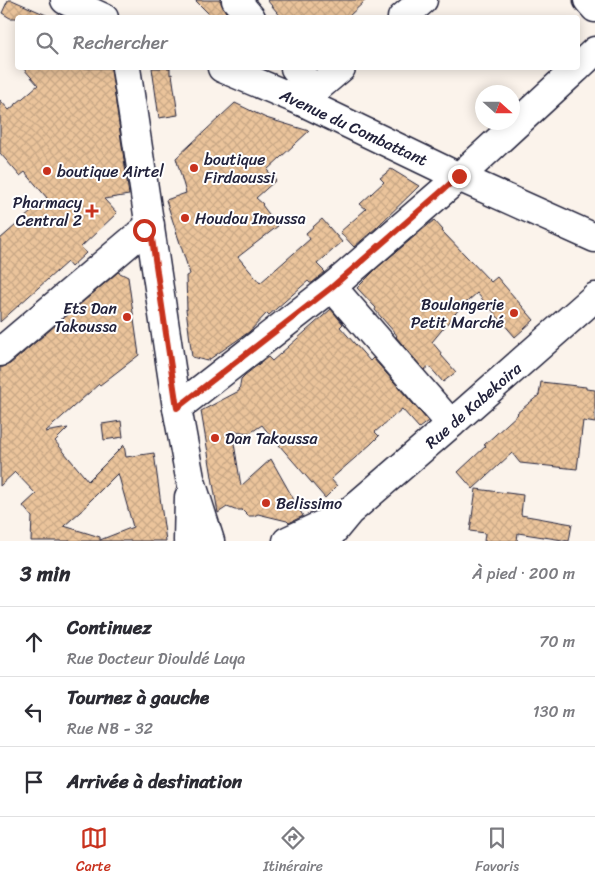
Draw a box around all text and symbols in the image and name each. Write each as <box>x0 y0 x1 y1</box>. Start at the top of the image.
search box <box>15 15 580 70</box>
text: Rechercher <box>73 26 168 59</box>
icon: search <box>33 29 61 57</box>
street label: Avenue du Combattant <box>274 80 433 174</box>
north arrow <box>475 85 520 130</box>
place label: boutique Firdaoussi <box>204 145 276 192</box>
place label: boutique Airtel <box>57 157 164 186</box>
marker: boutique Firdaoussi <box>188 162 200 174</box>
marker: boutique Airtel <box>41 165 53 177</box>
route end <box>448 165 471 188</box>
place label: Pharmacy Central 2 <box>13 188 83 235</box>
place label: Houdou Inoussa <box>195 204 306 233</box>
marker: Pharmacy Central 2 <box>86 205 98 217</box>
marker: Houdou Inoussa <box>179 212 191 224</box>
route start <box>133 219 156 242</box>
place label: Boulangerie Petit Marché <box>411 290 504 337</box>
place label: Ets Dan Takoussa <box>54 294 117 341</box>
marker: Boulangerie Petit Marché <box>508 307 520 319</box>
marker: Ets Dan Takoussa <box>121 311 133 323</box>
street label: Rue de Kabekoira <box>418 354 529 456</box>
place label: Dan Takoussa <box>225 424 318 453</box>
marker: Dan Takoussa <box>209 432 221 444</box>
place label: Belissimo <box>276 489 342 518</box>
marker: Belissimo <box>260 497 272 509</box>
text: 3 min <box>20 555 70 593</box>
text: À pied · 200 m <box>472 559 575 588</box>
text: Continuez <box>67 611 152 644</box>
text: 70 m <box>539 627 575 656</box>
icon: ahead <box>20 628 48 656</box>
text: Rue Docteur Diouldé Laya <box>67 644 245 673</box>
text: Tournez à gauche <box>67 681 209 714</box>
text: 130 m <box>533 697 575 726</box>
icon: left <box>20 698 48 726</box>
text: Rue NB - 32 <box>67 714 153 743</box>
text: Arrivée à destination <box>67 765 242 798</box>
icon: arrive <box>20 768 48 796</box>
tab: Carte <box>76 824 111 879</box>
tab: Itinéraire <box>263 824 323 879</box>
tab: Favoris <box>475 824 519 879</box>

